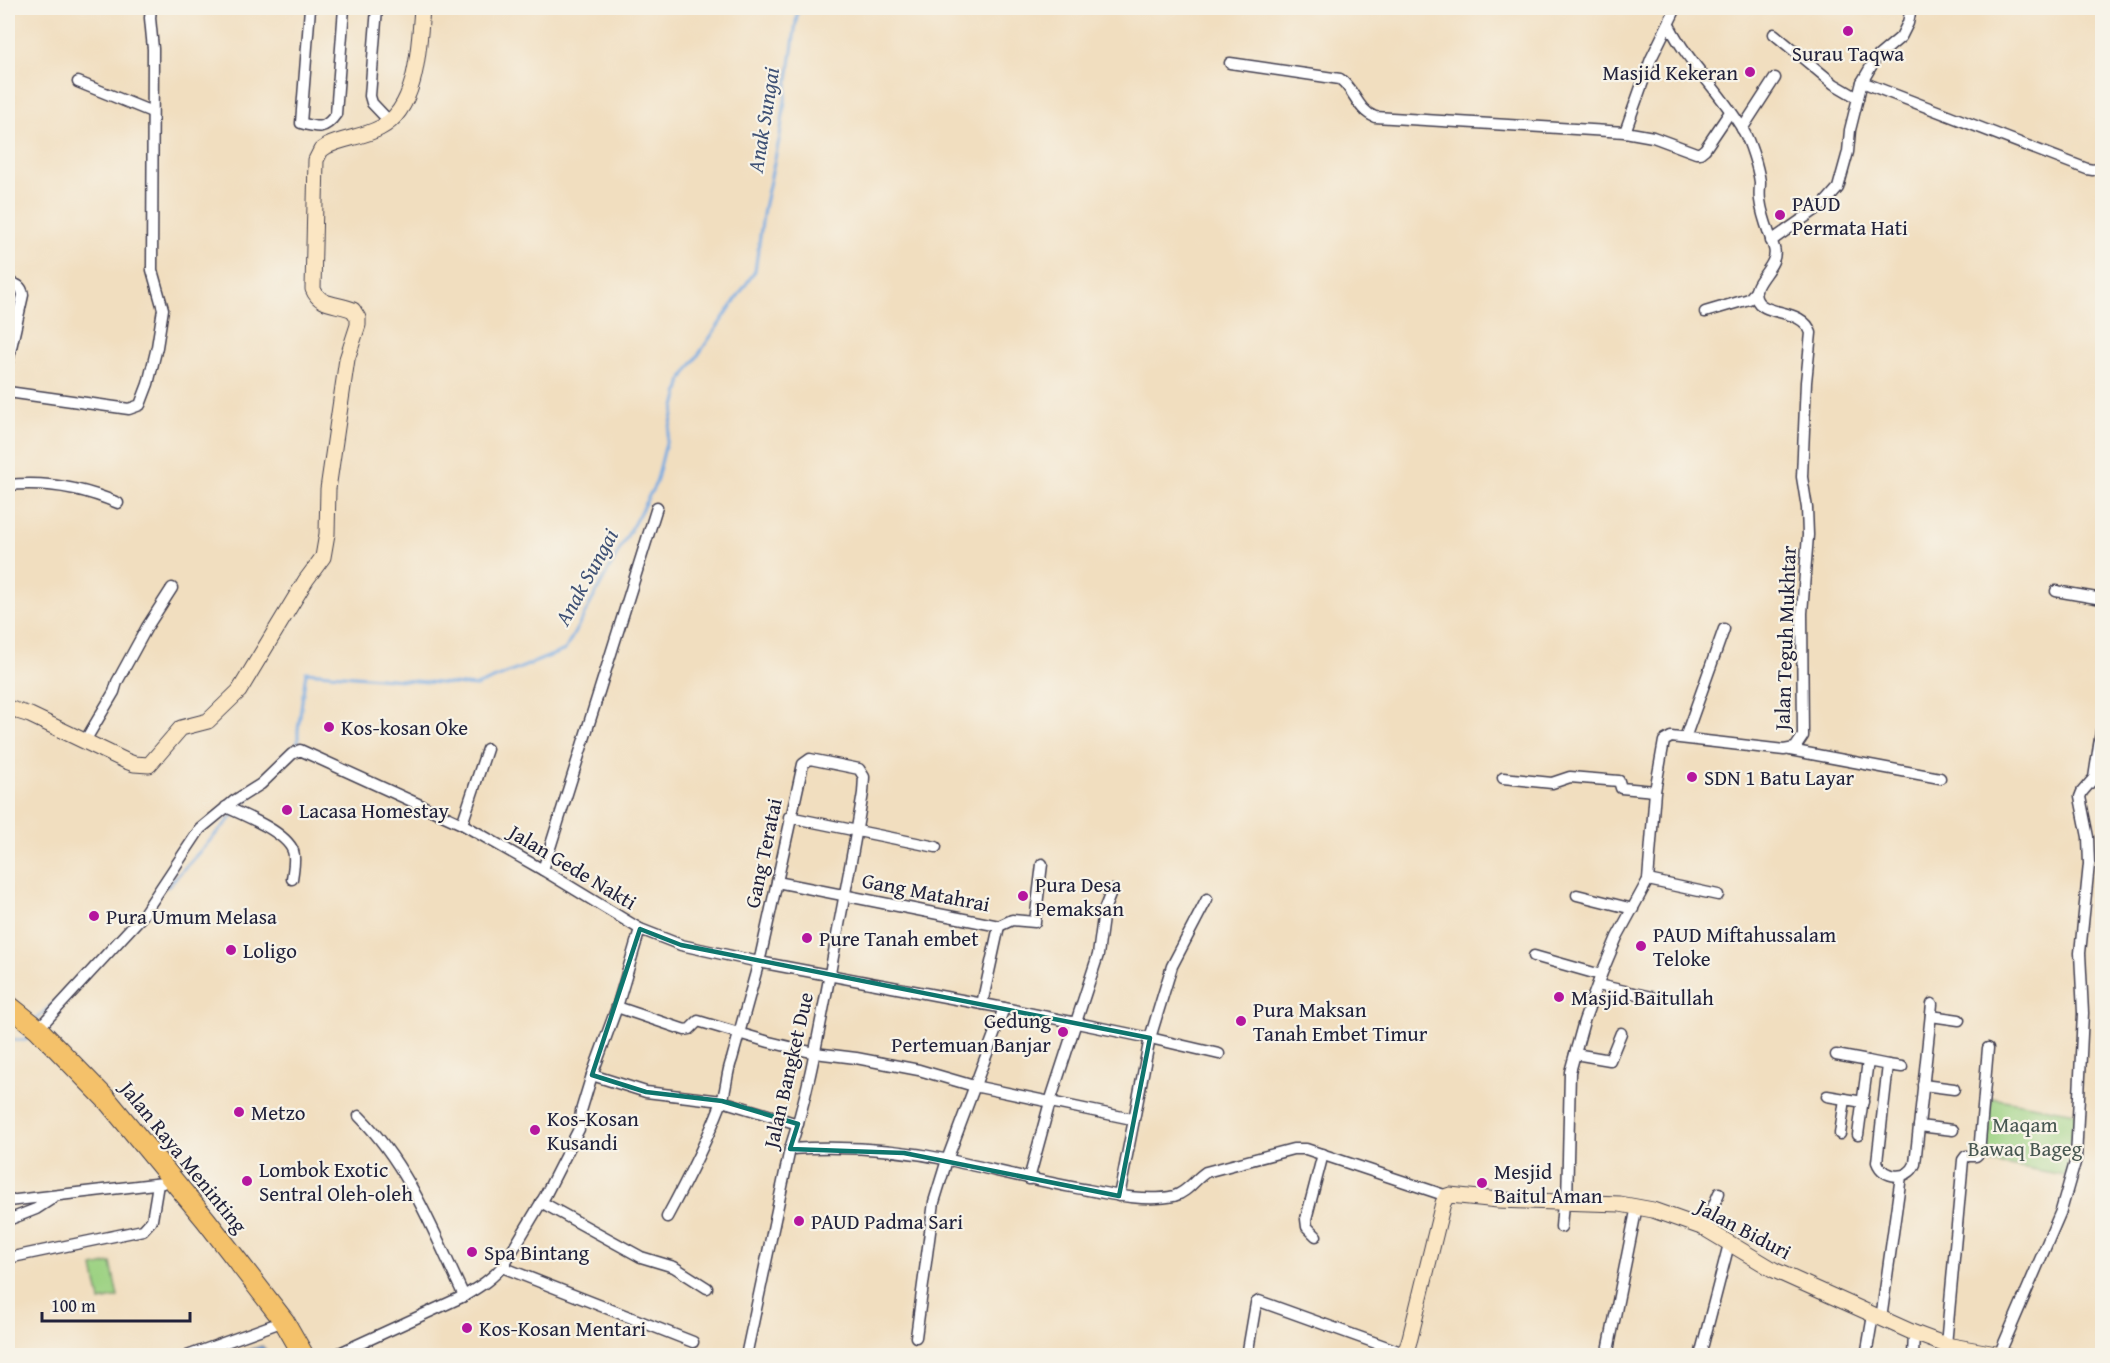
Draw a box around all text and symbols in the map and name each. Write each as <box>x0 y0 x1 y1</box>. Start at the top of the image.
marker: Surau Taqwa <box>1841 24 1855 38</box>
place label: Surau Taqwa <box>1792 38 1904 69</box>
place label: Masjid Kekeran <box>1603 57 1738 88</box>
water label: Anak Sungai <box>739 65 787 176</box>
marker: Masjid Kekeran <box>1743 65 1757 79</box>
place label: PAUD Permata Hati <box>1792 188 1908 243</box>
marker: PAUD Permata Hati <box>1773 208 1787 222</box>
water label: Anak Sungai <box>546 522 626 632</box>
street label: Jalan Teguh Mukhtar <box>1766 545 1804 734</box>
place label: Kos-kosan Oke <box>341 712 468 743</box>
marker: Kos-kosan Oke <box>322 720 336 734</box>
place label: SDN 1 Batu Layar <box>1704 762 1855 793</box>
marker: SDN 1 Batu Layar <box>1685 770 1699 784</box>
place label: Lacasa Homestay <box>299 795 450 826</box>
street label: Gang Teratai <box>736 795 790 911</box>
marker: Lacasa Homestay <box>280 803 294 817</box>
street label: Jalan Gede Nakti <box>501 815 643 918</box>
street label: Gang Matahrai <box>859 864 993 920</box>
place label: Pura Desa Pemaksan <box>1035 869 1124 924</box>
marker: Pura Desa Pemaksan <box>1016 889 1030 903</box>
place label: Pura Umum Melasa <box>106 901 277 932</box>
marker: Pura Umum Melasa <box>87 909 101 923</box>
place label: PAUD Miftahussalam Teloke <box>1653 919 1836 974</box>
place label: Pure Tanah embet <box>819 923 979 954</box>
marker: Pure Tanah embet <box>800 931 814 945</box>
place label: Loligo <box>243 935 297 966</box>
marker: PAUD Miftahussalam Teloke <box>1634 939 1648 953</box>
marker: Loligo <box>224 943 238 957</box>
place label: Masjid Baitullah <box>1571 982 1714 1013</box>
street label: Jalan Bangket Due <box>754 989 821 1154</box>
marker: Masjid Baitullah <box>1552 990 1566 1004</box>
place label: Pura Maksan Tanah Embet Timur <box>1253 994 1428 1049</box>
place label: Gedung Pertemuan Banjar <box>891 1005 1052 1060</box>
marker: Pura Maksan Tanah Embet Timur <box>1234 1014 1248 1028</box>
marker: Gedung Pertemuan Banjar <box>1056 1025 1070 1039</box>
street label: Jalan Raya Meninting <box>111 1072 255 1240</box>
place label: Metzo <box>251 1097 305 1128</box>
place label: Kos-Kosan Kusandi <box>547 1103 639 1158</box>
marker: Metzo <box>232 1105 246 1119</box>
park label: Maqam Bawaq Bageg <box>1968 1109 2083 1164</box>
marker: Kos-Kosan Kusandi <box>528 1123 542 1137</box>
place label: Lombok Exotic Sentral Oleh-oleh <box>259 1154 413 1209</box>
place label: Mesjid Baitul Aman <box>1494 1156 1603 1211</box>
marker: Lombok Exotic Sentral Oleh-oleh <box>240 1174 254 1188</box>
marker: Mesjid Baitul Aman <box>1475 1176 1489 1190</box>
street label: Jalan Biduri <box>1688 1190 1797 1267</box>
place label: PAUD Padma Sari <box>811 1206 963 1237</box>
marker: PAUD Padma Sari <box>792 1214 806 1228</box>
place label: Spa Bintang <box>484 1237 590 1268</box>
marker: Spa Bintang <box>465 1245 479 1259</box>
scale bar <box>42 1285 190 1323</box>
text: 100 m <box>51 1292 96 1319</box>
place label: Kos-Kosan Mentari <box>479 1313 646 1344</box>
marker: Kos-Kosan Mentari <box>460 1321 474 1335</box>

